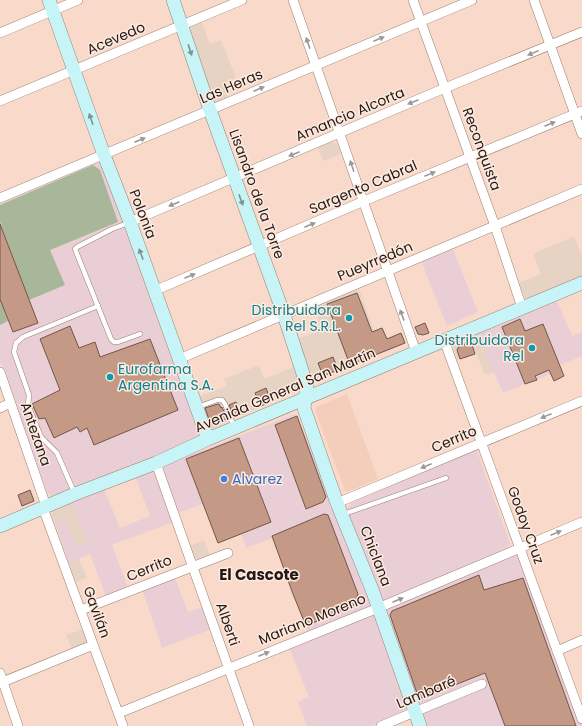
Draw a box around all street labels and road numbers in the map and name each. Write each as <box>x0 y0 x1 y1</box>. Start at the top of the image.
street label: Acevedo <box>84 17 148 59</box>
street label: Las Heras <box>196 64 266 108</box>
street label: Amancio Alcorta <box>292 82 408 146</box>
street label: Reconquista <box>458 105 506 193</box>
street label: Lisandro de la Torre <box>224 126 290 262</box>
street label: Sargento Cabral <box>306 155 420 219</box>
street label: Polonia <box>124 186 162 242</box>
street label: Pueyrredón <box>334 236 416 286</box>
street label: Avenida General San Martín <box>191 343 379 437</box>
street label: Antezana <box>16 399 56 469</box>
street label: Cerrito <box>428 421 480 457</box>
street label: Godoy Cruz <box>503 483 549 567</box>
street label: Chiclana <box>355 523 397 589</box>
street label: Cerrito <box>123 550 175 586</box>
street label: Gavilán <box>78 583 116 641</box>
street label: Mariano Moreno <box>255 588 369 650</box>
street label: Alberti <box>211 600 245 648</box>
street label: Lambaré <box>393 670 459 713</box>

